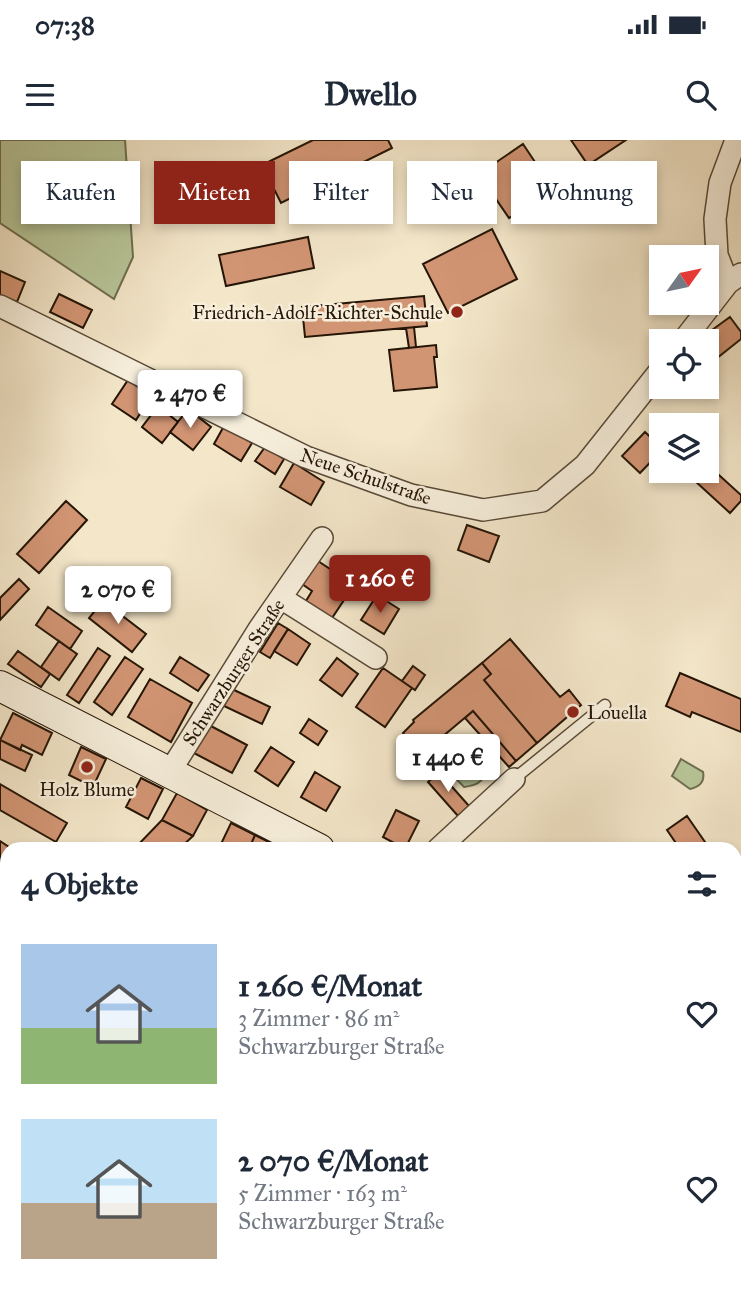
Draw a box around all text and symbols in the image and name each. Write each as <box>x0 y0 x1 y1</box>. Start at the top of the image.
text: 07:38 <box>35 9 95 41</box>
text: Dwello <box>324 75 417 114</box>
icon: menu <box>21 76 59 114</box>
icon: search <box>682 76 720 114</box>
chip: Kaufen <box>21 161 140 224</box>
chip: Mieten <box>154 161 275 224</box>
chip: Filter <box>289 161 393 224</box>
chip: Neu <box>407 161 497 224</box>
chip: Wohnung <box>511 161 657 224</box>
north arrow <box>649 245 719 315</box>
map controls <box>649 245 719 483</box>
place label: Friedrich-Adolf-Richter-Schule <box>192 301 443 324</box>
marker: Friedrich-Adolf-Richter-Schule <box>449 304 465 320</box>
button: locate <box>649 329 719 399</box>
pin: 2 470 € <box>125 370 255 430</box>
text: 2 470 € <box>154 379 226 407</box>
button: layers <box>649 413 719 483</box>
street label: Neue Schulstraße <box>297 443 434 510</box>
pin: 1 260 € <box>315 556 445 615</box>
text: 1 260 € <box>345 564 415 592</box>
pin: 2 070 € <box>53 566 183 626</box>
text: 2 070 € <box>81 575 155 603</box>
street label: Schwarzburger Straße <box>177 594 290 751</box>
place label: Louella <box>587 701 648 724</box>
marker: Louella <box>565 704 581 720</box>
pin: 1 440 € <box>383 734 513 794</box>
text: 1 440 € <box>412 743 484 771</box>
marker: Holz Blume <box>79 759 95 775</box>
place label: Holz Blume <box>39 778 135 801</box>
icon: filters <box>683 865 721 903</box>
text: 4 Objekte <box>21 866 138 902</box>
text: 1 260 €/Monat <box>238 968 422 1004</box>
icon: home <box>77 972 161 1056</box>
icon: heart <box>683 995 721 1033</box>
text: 3 Zimmer · 86 m² <box>238 1004 400 1032</box>
text: Schwarzburger Straße <box>238 1032 445 1060</box>
text: 2 070 €/Monat <box>238 1143 428 1179</box>
icon: home <box>77 1147 161 1231</box>
icon: heart <box>683 1170 721 1208</box>
text: 5 Zimmer · 163 m² <box>238 1179 407 1207</box>
text: Schwarzburger Straße <box>238 1207 445 1235</box>

